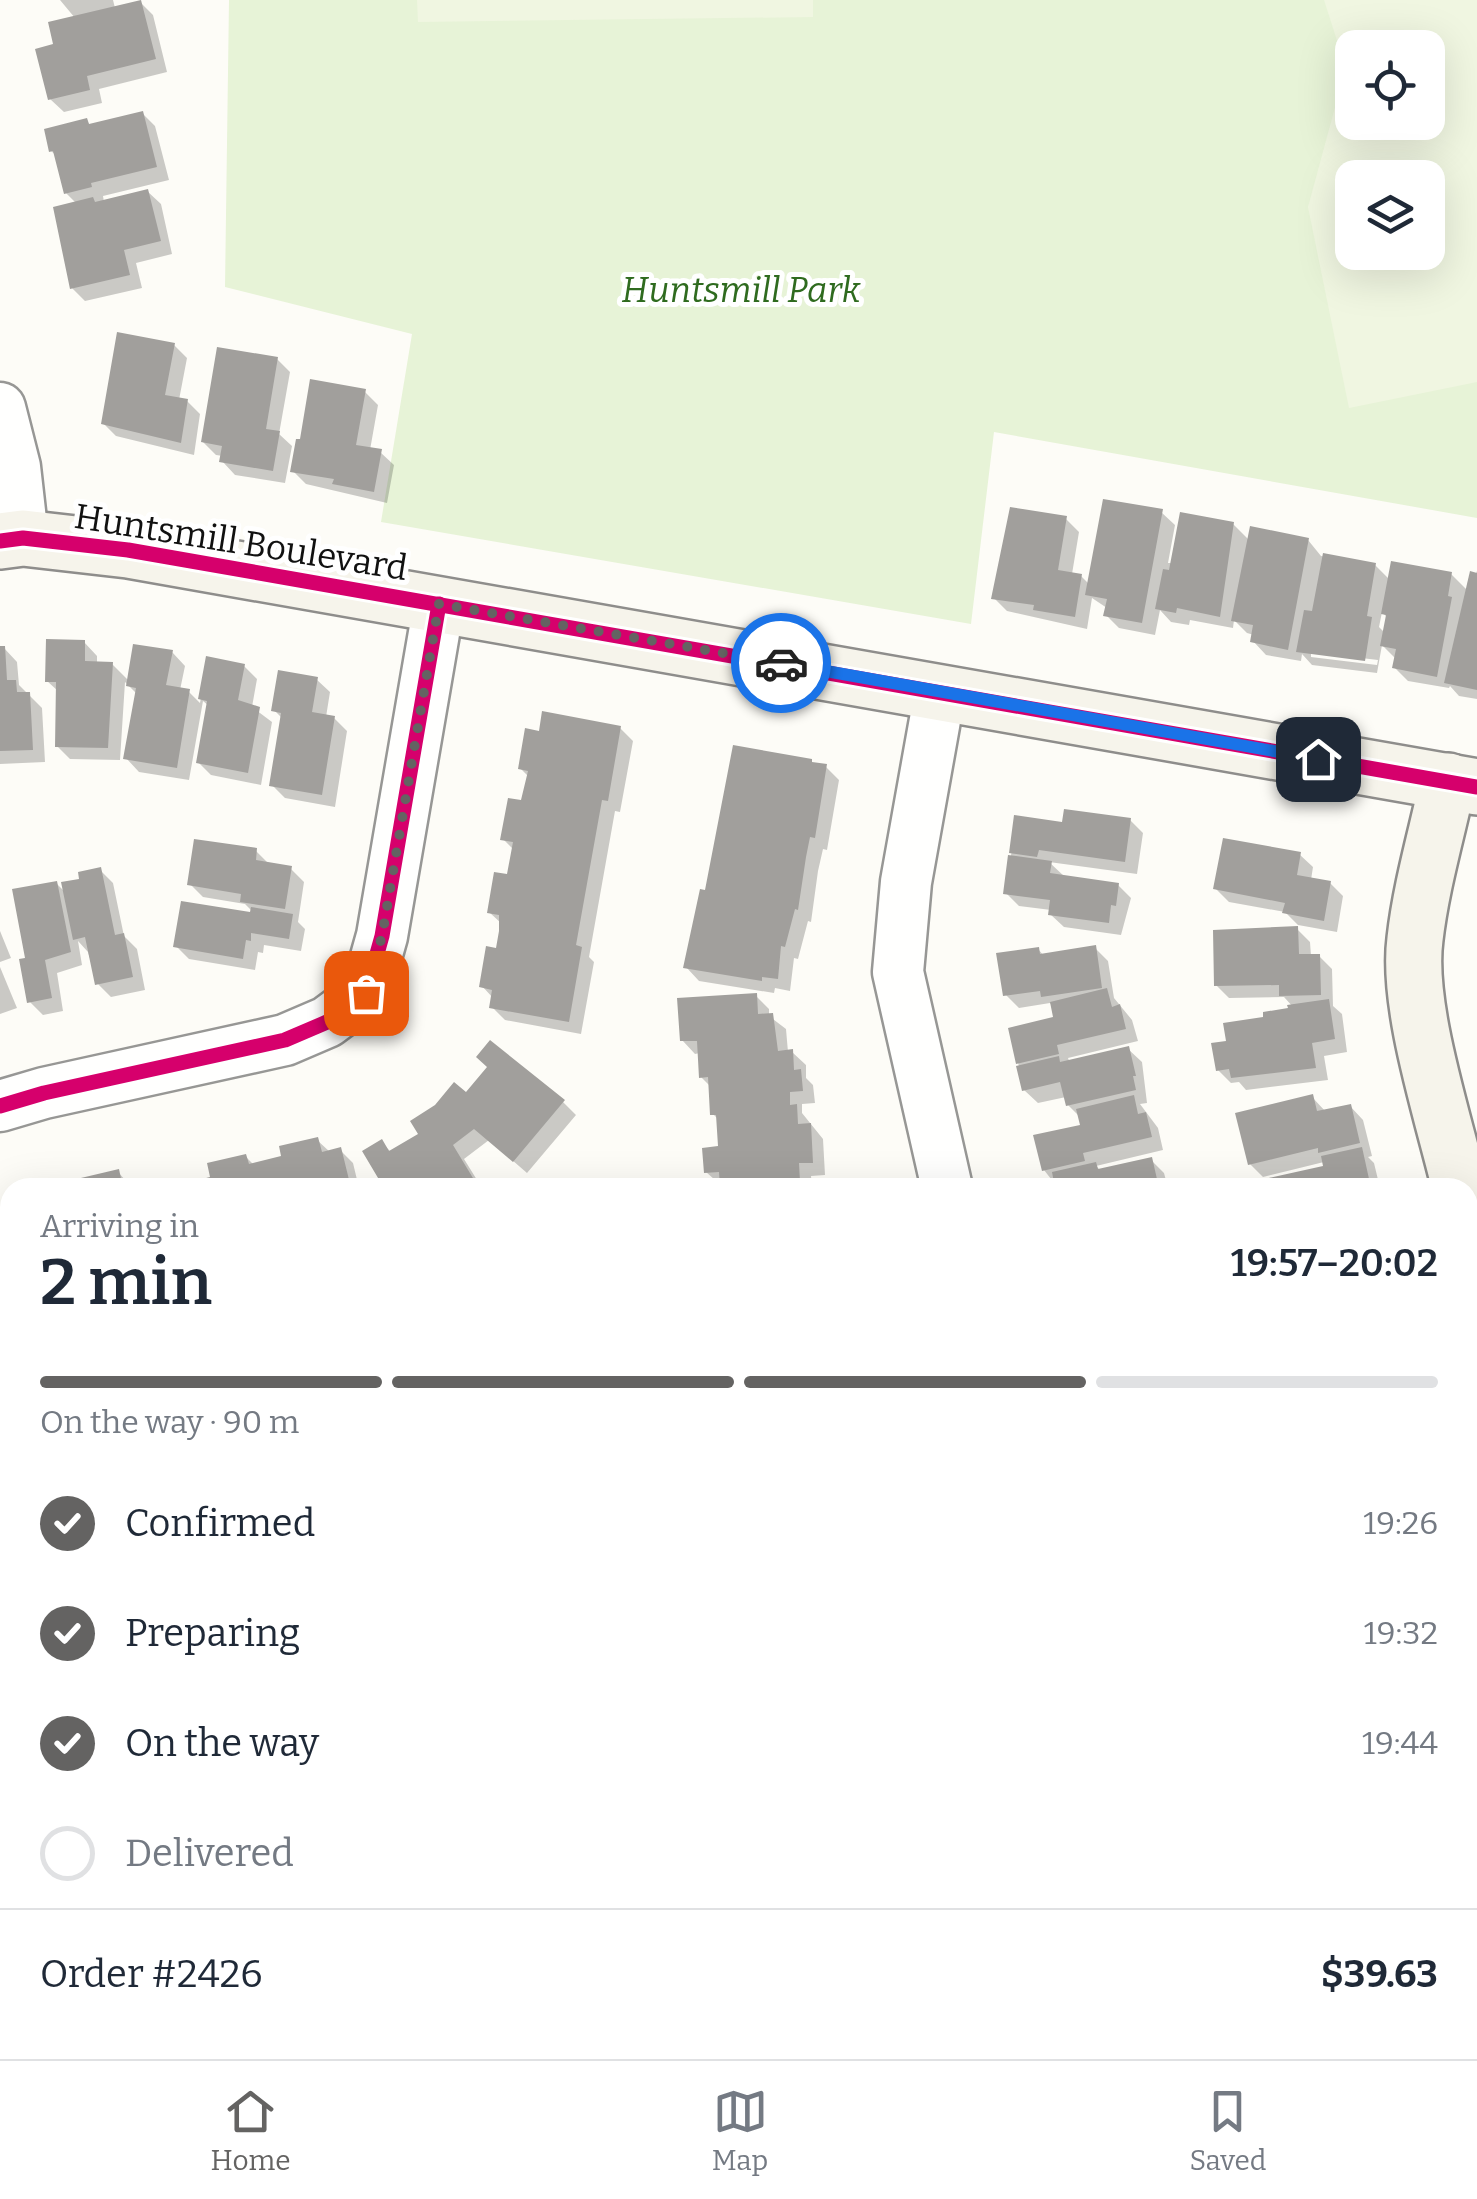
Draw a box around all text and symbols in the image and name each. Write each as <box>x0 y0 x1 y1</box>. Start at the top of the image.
map controls <box>1335 30 1445 270</box>
button: locate <box>1335 30 1445 140</box>
button: layers <box>1335 160 1445 270</box>
park label: Huntsmill Park <box>622 269 861 311</box>
street label: Huntsmill Boulevard <box>71 495 411 589</box>
courier <box>731 613 831 713</box>
icon: car <box>754 636 809 691</box>
pin <box>1276 717 1361 802</box>
icon: home <box>1291 732 1346 787</box>
pin <box>324 951 409 1036</box>
icon: bag <box>339 966 394 1021</box>
text: Arriving in <box>40 1207 199 1245</box>
text: 19:57–20:02 <box>1231 1240 1438 1286</box>
text: 2 min <box>40 1243 212 1321</box>
text: On the way · 90 m <box>40 1403 299 1441</box>
icon: check <box>40 1496 95 1551</box>
text: Confirmed <box>125 1500 315 1546</box>
text: 19:26 <box>1363 1504 1438 1542</box>
icon: check <box>40 1606 95 1661</box>
text: Preparing <box>125 1610 300 1656</box>
text: 19:32 <box>1364 1614 1438 1652</box>
icon: check <box>40 1716 95 1771</box>
text: On the way <box>125 1720 319 1766</box>
text: 19:44 <box>1362 1724 1438 1762</box>
text: Delivered <box>125 1830 294 1876</box>
text: Order #2426 <box>40 1951 263 1997</box>
text: $39.63 <box>1321 1951 1438 1997</box>
tab: Home <box>211 2084 291 2177</box>
tab: Map <box>712 2084 768 2177</box>
tab: Saved <box>1189 2084 1266 2177</box>

